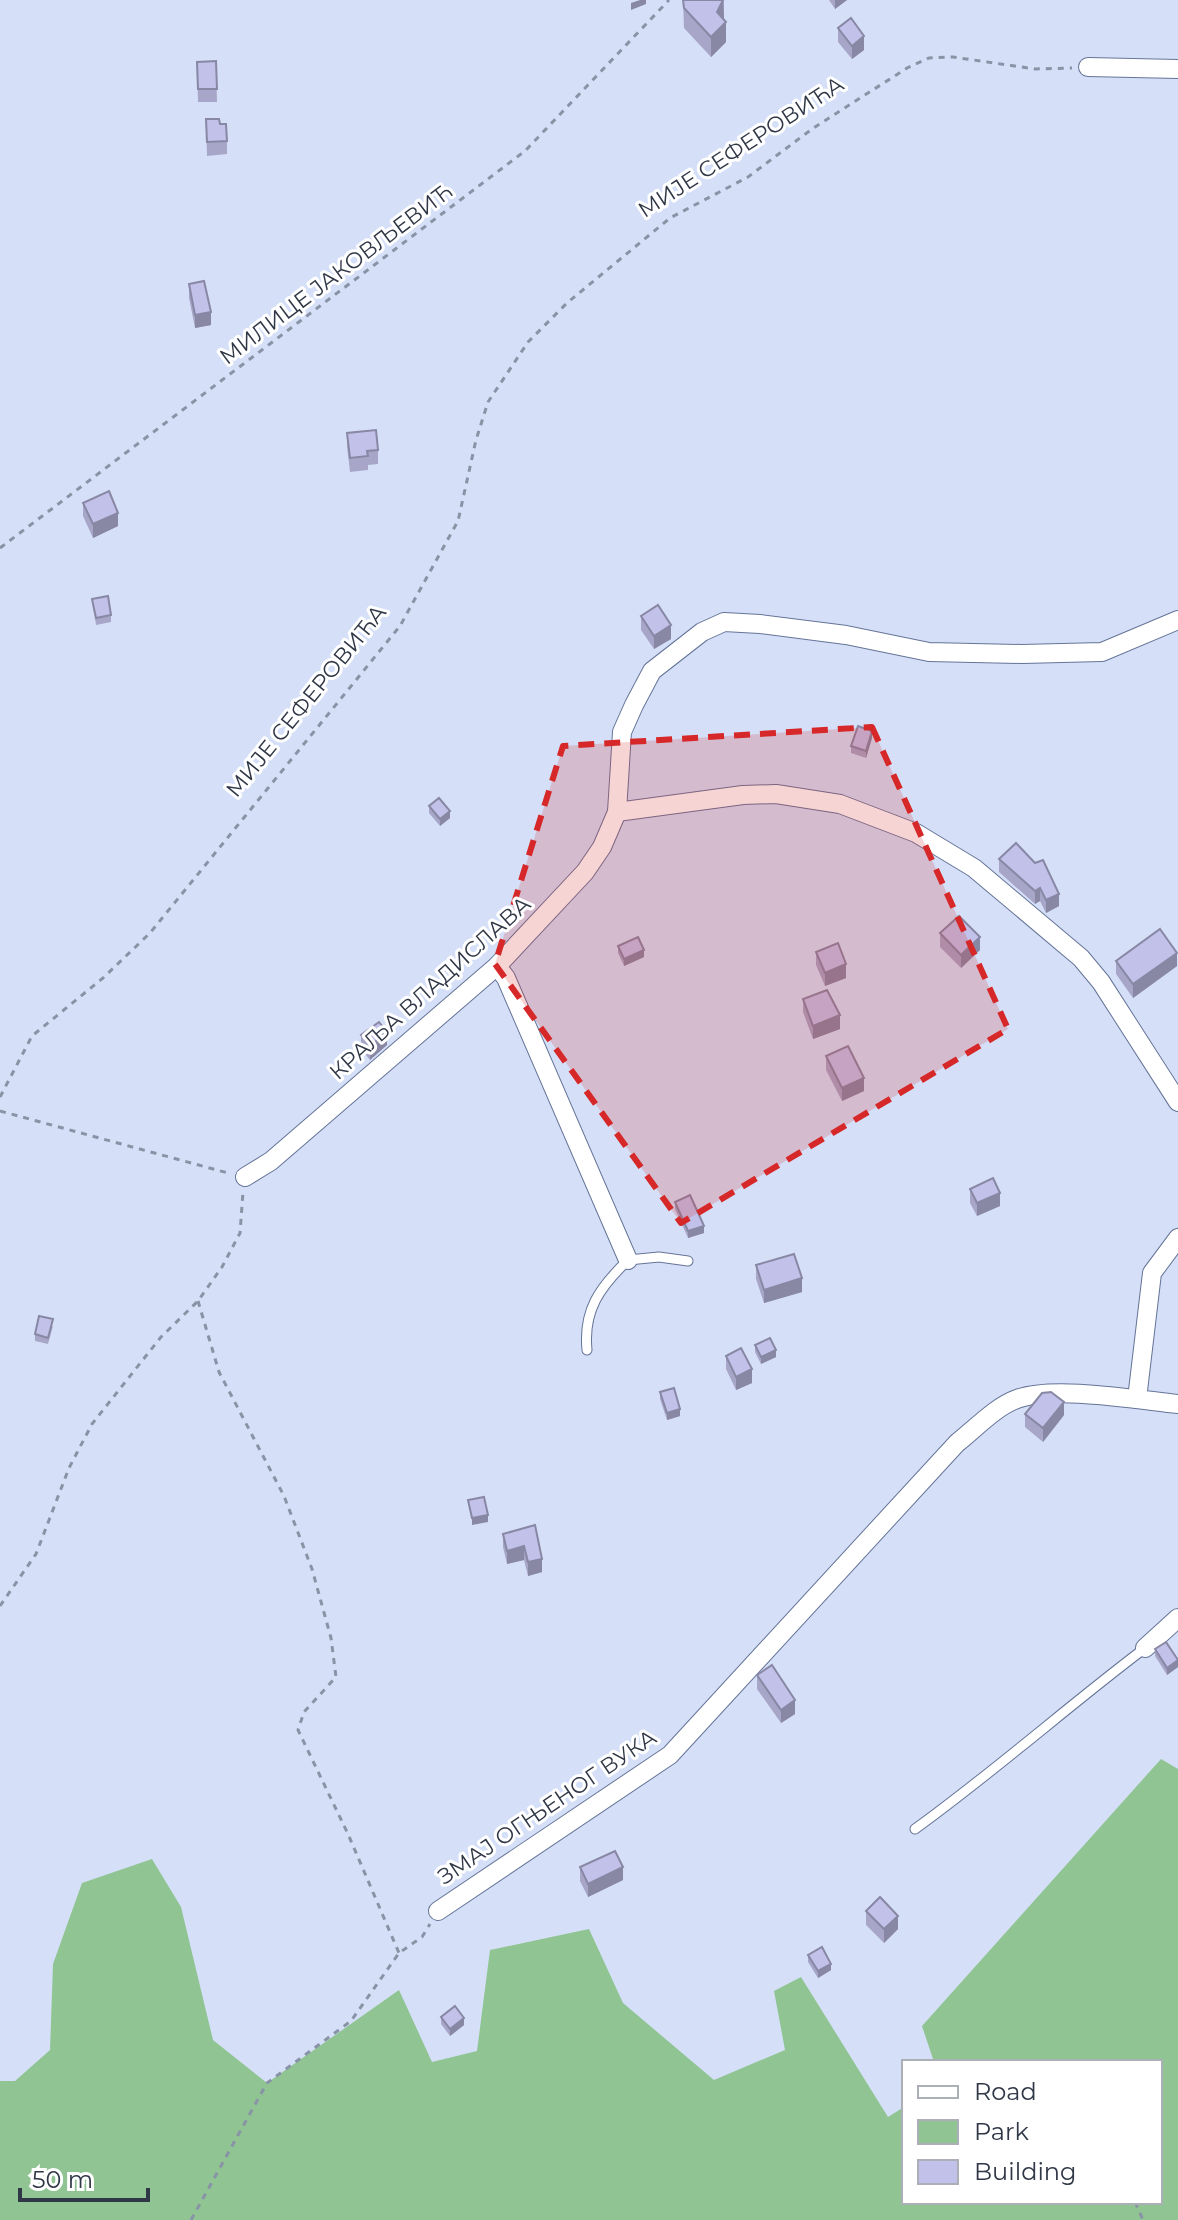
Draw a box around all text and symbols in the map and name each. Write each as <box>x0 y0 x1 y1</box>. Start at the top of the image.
street label: МИЈЕ СЕФЕРОВИЋА <box>633 70 849 224</box>
street label: МИЛИЦЕ ЈАКОВЉЕВИЋ <box>214 178 458 370</box>
street label: МИЈЕ СЕФЕРОВИЋА <box>220 599 392 803</box>
street label: КРАЉА ВЛАДИСЛАВА <box>324 890 537 1085</box>
street label: ЗМАЈ ОГЊЕНОГ ВУКА <box>433 1723 662 1890</box>
legend <box>902 2060 1162 2204</box>
text: Road <box>974 2077 1037 2106</box>
text: Park <box>974 2117 1029 2146</box>
scale bar <box>20 2152 148 2202</box>
text: Building <box>974 2157 1077 2186</box>
text: 50 m <box>32 2165 93 2194</box>

